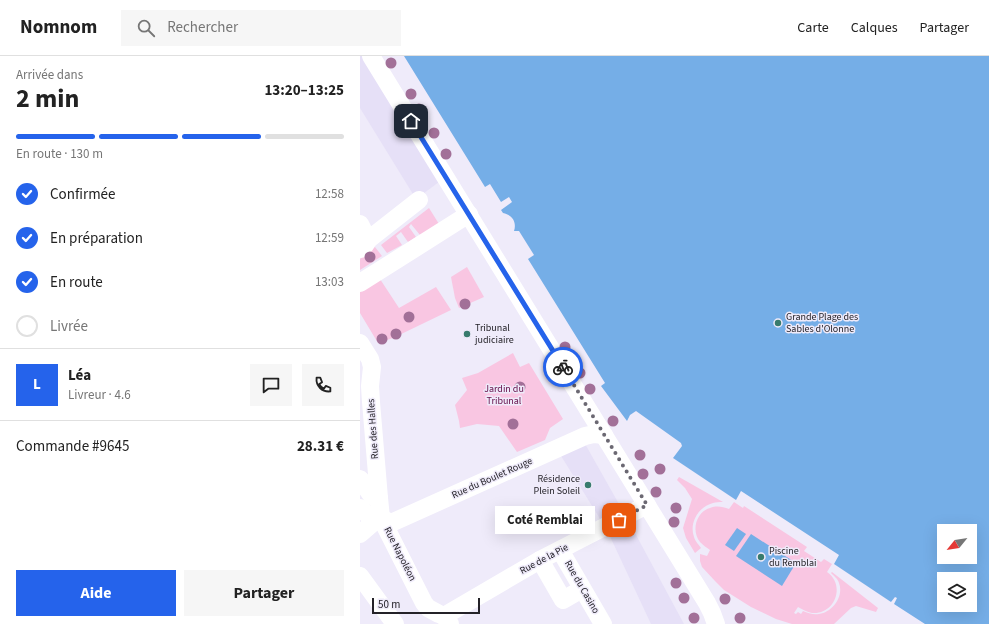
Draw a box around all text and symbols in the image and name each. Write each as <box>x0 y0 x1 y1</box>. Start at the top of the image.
search box <box>121 10 401 46</box>
text: Nomnom <box>20 14 97 41</box>
icon: search <box>135 17 157 39</box>
text: Rechercher <box>167 17 238 38</box>
text: Carte <box>797 18 829 38</box>
text: Calques <box>851 18 898 38</box>
text: Partager <box>920 18 969 38</box>
text: Arrivée dans <box>16 66 83 84</box>
text: 2 min <box>16 80 79 117</box>
text: 13:20–13:25 <box>264 80 344 101</box>
pin <box>394 104 428 138</box>
icon: home <box>400 110 422 132</box>
text: En route · 130 m <box>16 145 103 163</box>
icon: check <box>16 183 38 205</box>
text: Confirmée <box>50 184 116 205</box>
text: 12:58 <box>315 185 344 203</box>
icon: check <box>16 227 38 249</box>
text: En préparation <box>50 228 143 249</box>
text: 12:59 <box>315 229 344 247</box>
icon: check <box>16 271 38 293</box>
text: En route <box>50 272 103 293</box>
text: 13:03 <box>315 273 344 291</box>
place label: Grande Plage des Sables d'Olonne <box>786 310 858 336</box>
text: Livrée <box>50 316 88 337</box>
marker: Grande Plage des Sables d'Olonne <box>773 318 783 328</box>
place label: Tribunal judiciaire <box>474 321 514 347</box>
marker: Tribunal judiciaire <box>462 329 472 339</box>
courier <box>543 347 583 387</box>
icon: bike <box>552 356 574 378</box>
button: chat <box>250 364 292 406</box>
button: phone <box>302 364 344 406</box>
text: Léa <box>68 365 91 386</box>
text: L <box>33 374 41 395</box>
park label: Jardin du Tribunal <box>484 382 524 408</box>
text: Livreur · 4.6 <box>68 386 131 404</box>
street label: Rue des Halles <box>364 398 382 460</box>
text: Commande #9645 <box>16 436 129 457</box>
text: 28.31 € <box>297 436 344 457</box>
street label: Rue du Boulet Rouge <box>449 454 535 502</box>
place label: Résidence Plein Soleil <box>534 472 580 498</box>
marker: Résidence Plein Soleil <box>583 480 593 490</box>
pin <box>602 503 636 537</box>
callout: Coté Remblai <box>495 506 595 534</box>
icon: bag <box>608 509 630 531</box>
text: Coté Remblai <box>507 511 583 529</box>
north arrow <box>937 524 977 564</box>
map controls <box>937 524 977 612</box>
street label: Rue Napoléon <box>380 525 420 583</box>
street label: Rue de la Pie <box>517 540 571 578</box>
place label: Piscine du Remblai <box>769 544 816 570</box>
marker: Piscine du Remblai <box>756 552 766 562</box>
street label: Rue du Casino <box>561 558 603 616</box>
button: Aide <box>16 570 176 616</box>
button: Partager <box>184 570 344 616</box>
button: layers <box>937 572 977 612</box>
scale bar <box>372 596 480 615</box>
text: 50 m <box>378 597 400 612</box>

